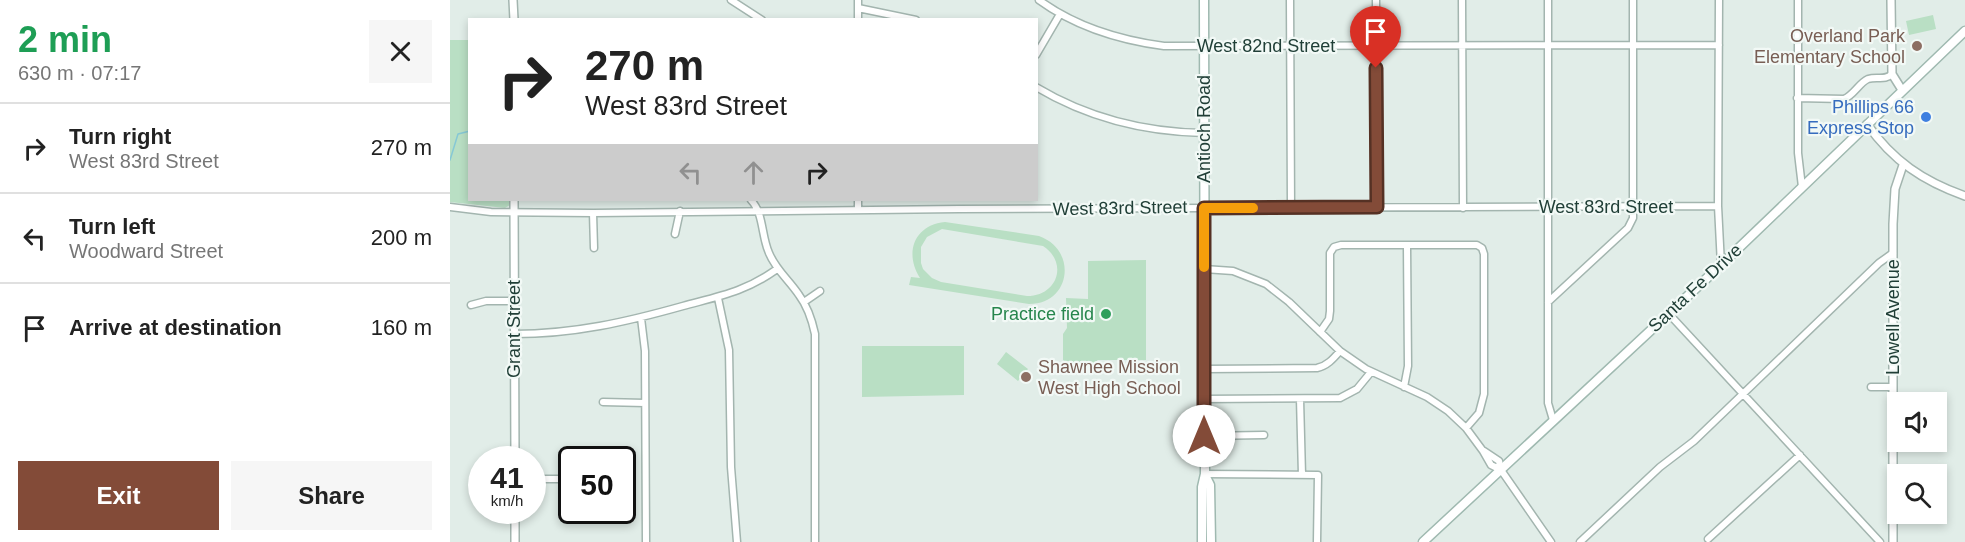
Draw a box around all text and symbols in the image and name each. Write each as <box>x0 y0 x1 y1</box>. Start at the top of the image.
pin <box>1350 6 1401 68</box>
icon: arrive <box>1359 15 1392 48</box>
text: 2 min <box>18 19 112 60</box>
button: close <box>369 20 432 83</box>
place label: Overland Park Elementary School <box>1754 26 1906 67</box>
street label: West 82nd Street <box>1197 36 1335 56</box>
marker: Overland Park Elementary School <box>1910 39 1924 53</box>
icon: right <box>486 42 564 120</box>
text: 270 m <box>585 42 704 89</box>
text: 630 m · 07:17 <box>18 62 141 84</box>
street label: Antioch Road <box>1194 75 1214 183</box>
text: West 83rd Street <box>585 91 787 121</box>
place label: Phillips 66 Express Stop <box>1807 97 1914 138</box>
marker: Phillips 66 Express Stop <box>1919 110 1933 124</box>
text: Turn right <box>69 124 171 149</box>
icon: right <box>18 132 51 165</box>
text: 270 m <box>371 135 432 160</box>
text: West 83rd Street <box>69 150 219 172</box>
icon: left <box>674 156 707 189</box>
icon: ahead <box>737 156 770 189</box>
icon: right <box>800 156 833 189</box>
street label: West 83rd Street <box>1052 197 1188 219</box>
street label: West 83rd Street <box>1539 197 1673 217</box>
text: Turn left <box>69 214 155 239</box>
icon: left <box>18 222 51 255</box>
text: 200 m <box>371 225 432 250</box>
text: Woodward Street <box>69 240 223 262</box>
street label: Santa Fe Drive <box>1644 240 1746 336</box>
street label: Lowell Avenue <box>1883 259 1903 375</box>
street label: Grant Street <box>504 280 524 378</box>
place label: Practice field <box>991 304 1094 324</box>
marker: Practice field <box>1099 307 1113 321</box>
icon: arrive <box>18 312 51 345</box>
text: Arrive at destination <box>69 315 282 340</box>
text: 160 m <box>371 315 432 340</box>
place label: Shawnee Mission West High School <box>1038 357 1181 398</box>
marker: Shawnee Mission West High School <box>1019 370 1033 384</box>
map controls <box>1887 392 1947 524</box>
button: sound <box>1887 392 1947 452</box>
position arrow <box>1172 404 1236 468</box>
speed limit sign: 50 <box>558 446 636 524</box>
button: Exit <box>18 461 219 530</box>
button: Share <box>231 461 432 530</box>
text: 41 <box>490 461 524 494</box>
button: search <box>1887 464 1947 524</box>
text: km/h <box>491 492 523 509</box>

